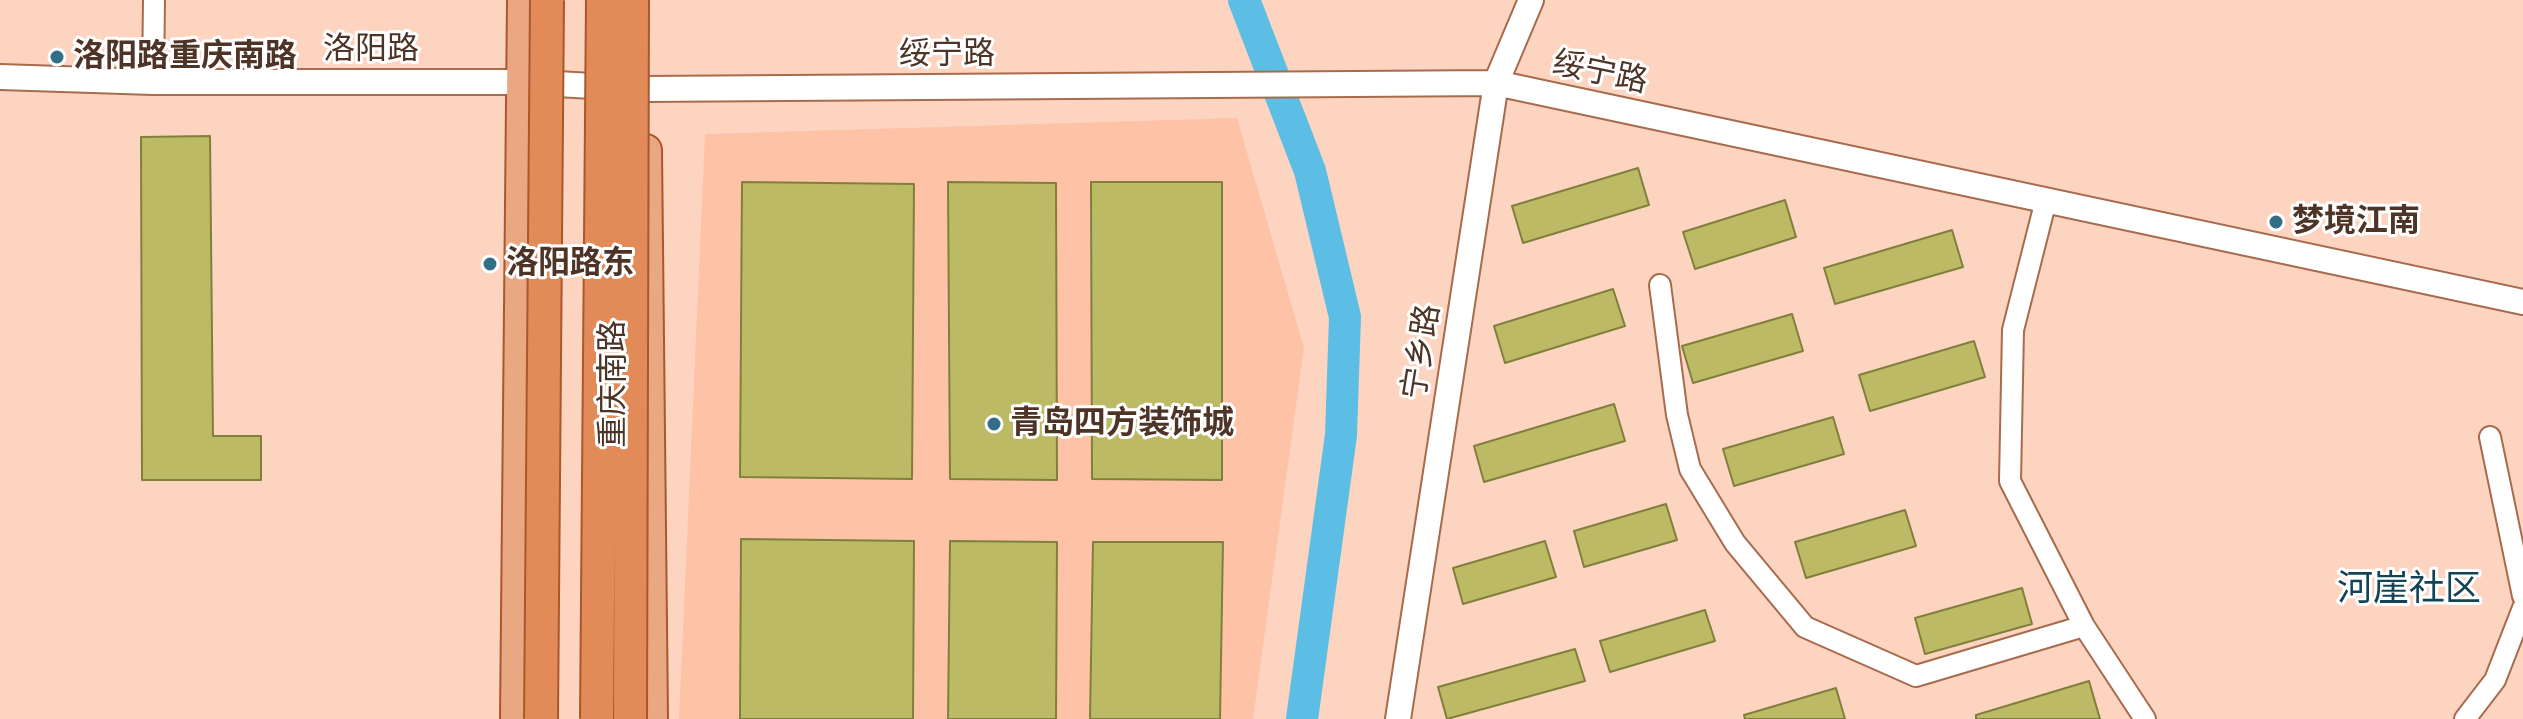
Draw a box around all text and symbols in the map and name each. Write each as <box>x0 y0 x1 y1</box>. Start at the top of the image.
street label: 洛阳路 <box>323 31 419 69</box>
street label: 绥宁路 <box>899 36 995 74</box>
place label: 洛阳路重庆南路 <box>73 38 297 76</box>
street label: 绥宁路 <box>1549 44 1651 102</box>
marker: 洛阳路重庆南路 <box>48 48 66 66</box>
place label: 梦境江南 <box>2292 203 2420 241</box>
marker: 梦境江南 <box>2267 213 2285 231</box>
place label: 洛阳路东 <box>506 245 634 283</box>
marker: 洛阳路东 <box>481 255 499 273</box>
street label: 宁乡路 <box>1396 302 1448 402</box>
street label: 重庆南路 <box>595 320 633 448</box>
place label: 青岛四方装饰城 <box>1010 405 1234 443</box>
marker: 青岛四方装饰城 <box>985 415 1003 433</box>
district label: 河崖社区 <box>2337 568 2481 612</box>

